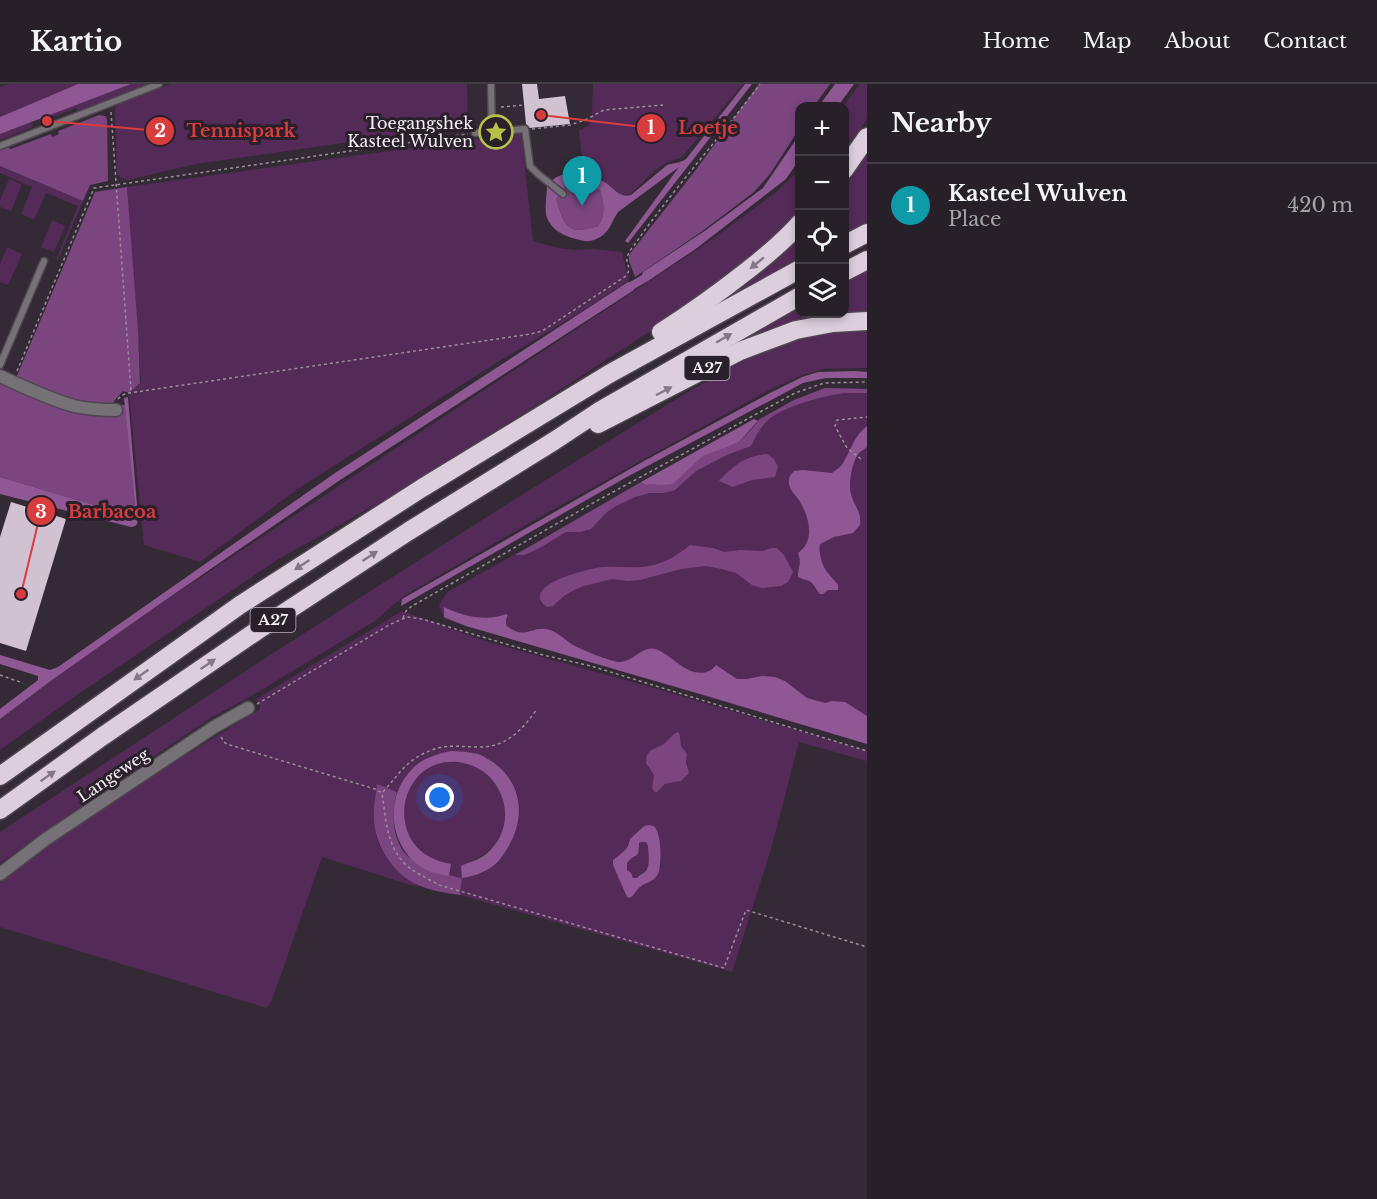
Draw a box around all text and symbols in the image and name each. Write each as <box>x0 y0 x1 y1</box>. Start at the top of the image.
text: Kartio <box>30 24 122 59</box>
text: Home <box>983 28 1050 54</box>
text: Map <box>1083 28 1131 54</box>
text: About <box>1164 28 1230 54</box>
text: Contact <box>1263 28 1347 54</box>
map controls <box>795 102 849 318</box>
button: + <box>795 102 849 156</box>
text: Nearby <box>891 107 992 139</box>
callout: Loetje <box>636 110 750 146</box>
callout: Tennispark <box>145 113 307 149</box>
place label: Toegangshek Kasteel Wulven <box>347 113 473 151</box>
place icon: Toegangshek Kasteel Wulven <box>478 114 514 150</box>
text: 1 <box>647 117 655 139</box>
text: Loetje <box>678 117 738 139</box>
text: 2 <box>154 120 166 142</box>
text: Tennispark <box>187 120 296 142</box>
pin: 1 <box>562 156 602 206</box>
button: − <box>795 156 849 210</box>
text: Kasteel Wulven <box>948 180 1127 207</box>
text: 1 <box>906 193 915 217</box>
text: 420 m <box>1288 193 1353 217</box>
text: Place <box>948 207 1002 231</box>
button: locate <box>795 210 849 264</box>
one-way arrow <box>749 256 764 268</box>
button: layers <box>795 264 849 318</box>
one-way arrow <box>716 333 732 344</box>
road number: A27 <box>684 356 730 380</box>
one-way arrow <box>656 386 673 395</box>
callout: Barbacoa <box>26 493 168 529</box>
text: 3 <box>35 501 47 523</box>
text: Barbacoa <box>68 501 157 523</box>
one-way arrow <box>362 551 378 562</box>
one-way arrow <box>294 560 310 571</box>
road number: A27 <box>250 608 296 632</box>
one-way arrow <box>200 659 216 670</box>
one-way arrow <box>133 669 149 681</box>
street label: Langeweg <box>73 744 153 806</box>
one-way arrow <box>39 770 55 782</box>
your location <box>425 783 454 812</box>

